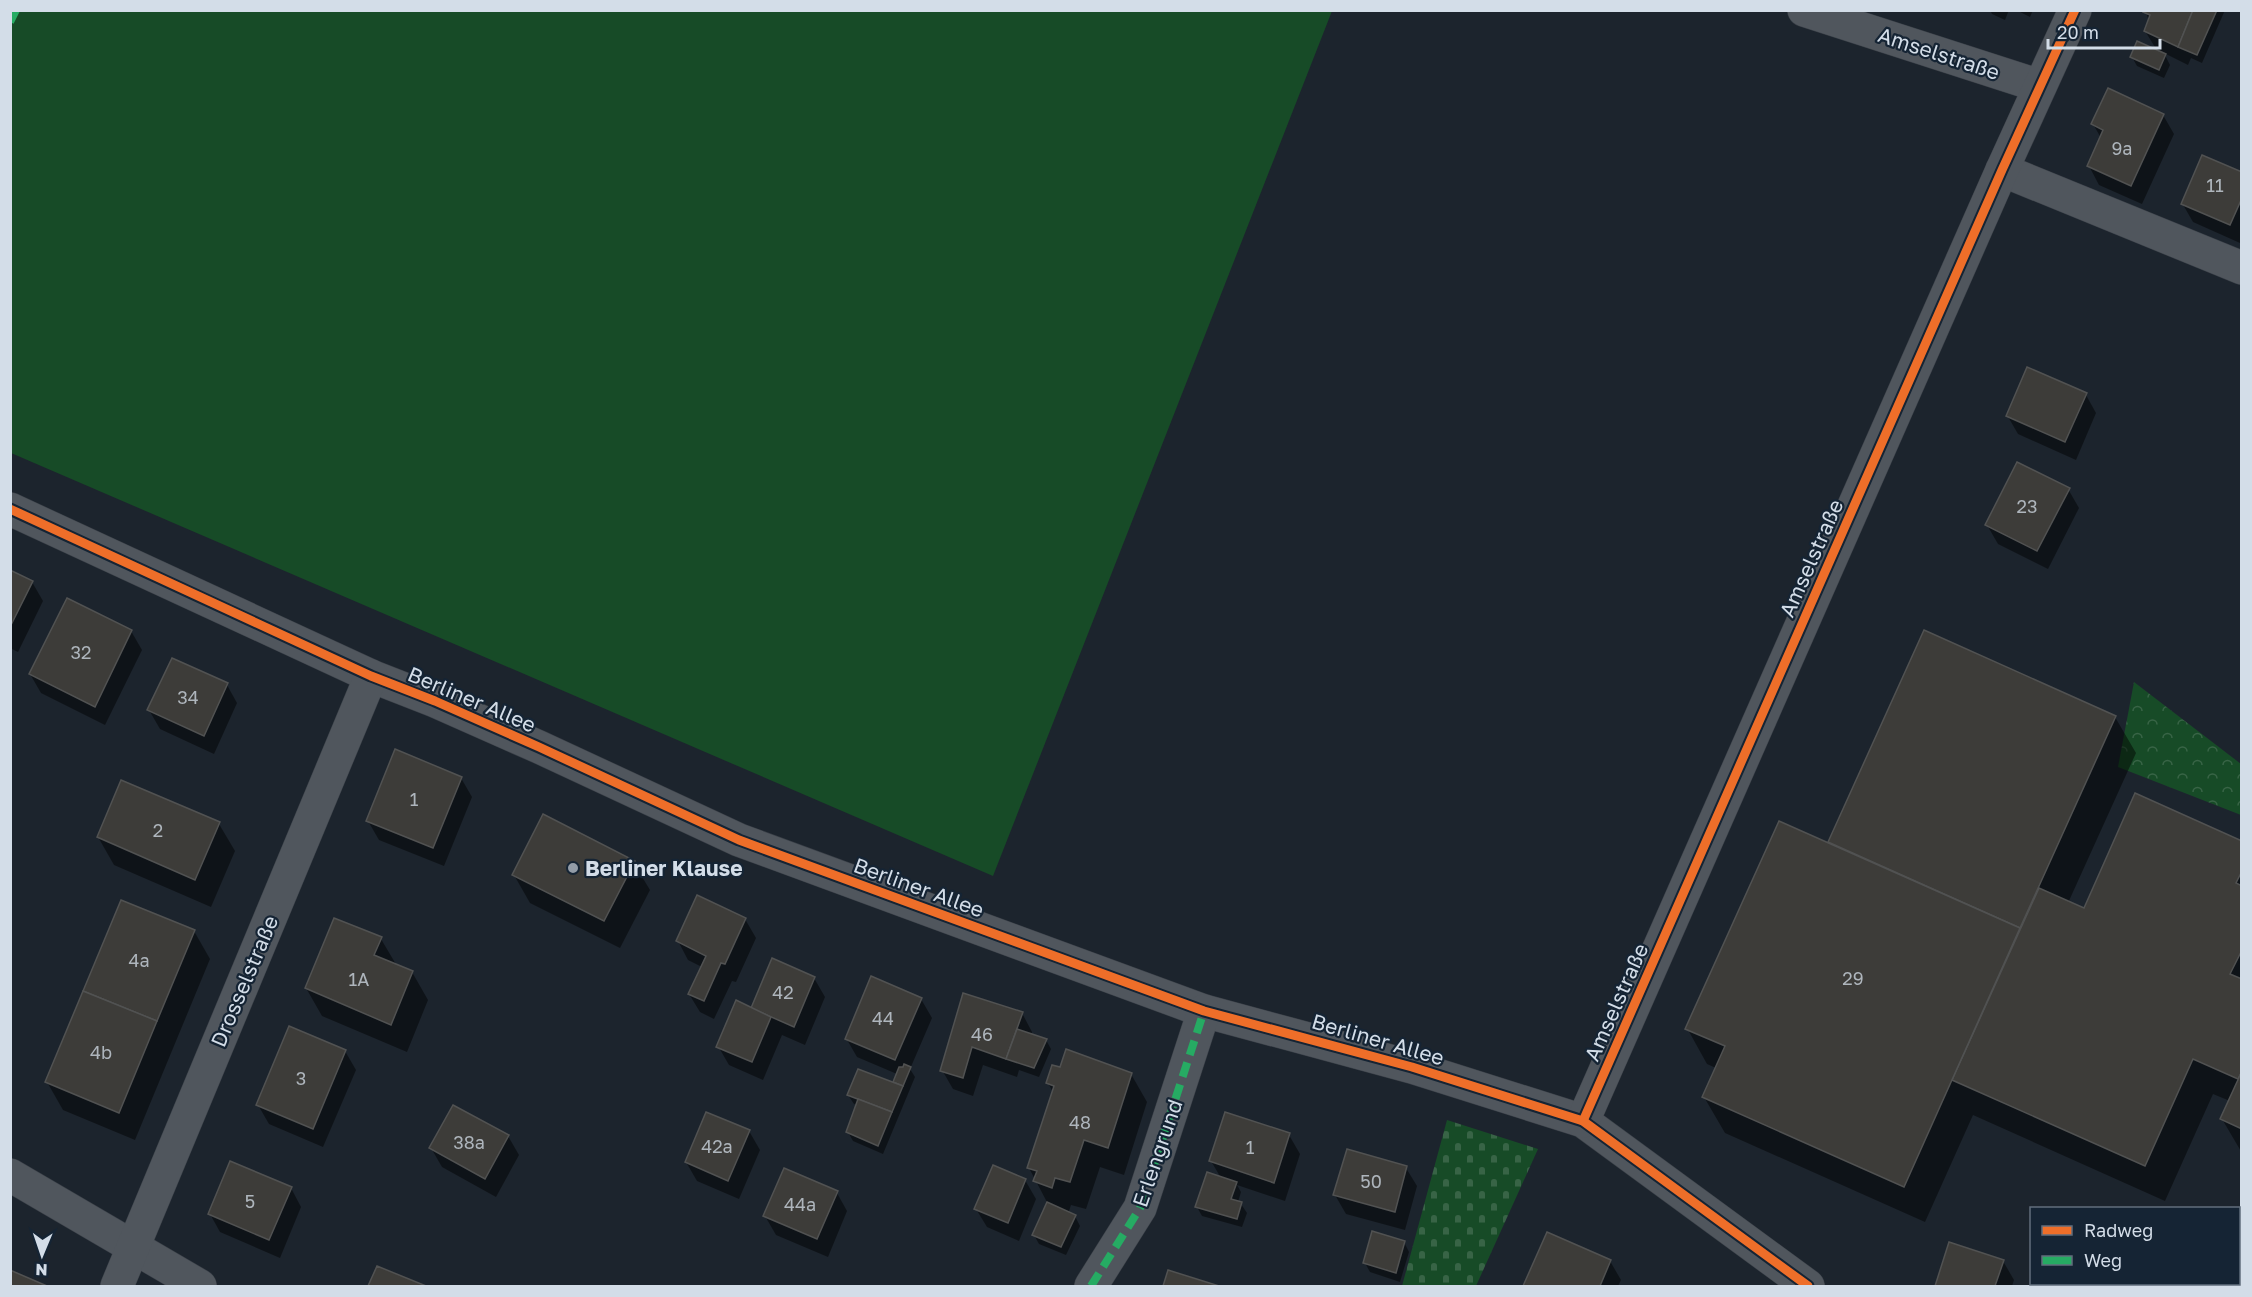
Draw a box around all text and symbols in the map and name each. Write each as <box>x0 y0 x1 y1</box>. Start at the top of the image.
scale bar <box>2048 12 2160 50</box>
street label: Amselstraße <box>1875 21 2003 85</box>
text: 20 m <box>2057 21 2099 43</box>
house number: 9a <box>2111 137 2133 159</box>
house number: 11 <box>2206 174 2224 196</box>
street label: Amselstraße <box>1773 495 1849 621</box>
house number: 23 <box>2017 495 2037 517</box>
house number: 32 <box>71 641 91 663</box>
street label: Berliner Allee <box>404 660 540 738</box>
house number: 34 <box>177 686 199 708</box>
house number: 1 <box>410 788 419 810</box>
house number: 2 <box>153 819 163 841</box>
street label: Berliner Allee <box>850 851 988 923</box>
place label: Berliner Klause <box>585 855 743 881</box>
marker: Berliner Klause <box>566 861 580 875</box>
street label: Drosselstraße <box>205 911 283 1051</box>
street label: Amselstraße <box>1578 939 1654 1065</box>
house number: 4a <box>128 949 150 971</box>
house number: 29 <box>1842 967 1864 989</box>
house number: 1A <box>349 968 369 990</box>
house number: 42 <box>772 981 794 1003</box>
house number: 44 <box>872 1007 894 1029</box>
street label: Berliner Allee <box>1309 1008 1447 1070</box>
house number: 46 <box>971 1023 993 1045</box>
house number: 4b <box>90 1041 112 1063</box>
house number: 3 <box>296 1067 306 1089</box>
street label: Erlengrund <box>1126 1096 1188 1210</box>
house number: 48 <box>1069 1111 1091 1133</box>
house number: 38a <box>453 1131 485 1153</box>
house number: 42a <box>701 1135 733 1157</box>
house number: 1 <box>1246 1136 1255 1158</box>
house number: 50 <box>1360 1170 1382 1192</box>
house number: 5 <box>245 1190 255 1212</box>
house number: 44a <box>784 1193 816 1215</box>
legend <box>2030 1207 2240 1285</box>
text: Radweg <box>2084 1219 2153 1241</box>
north arrow <box>12 1225 72 1285</box>
text: Weg <box>2084 1249 2122 1271</box>
text: N <box>35 1260 48 1280</box>

